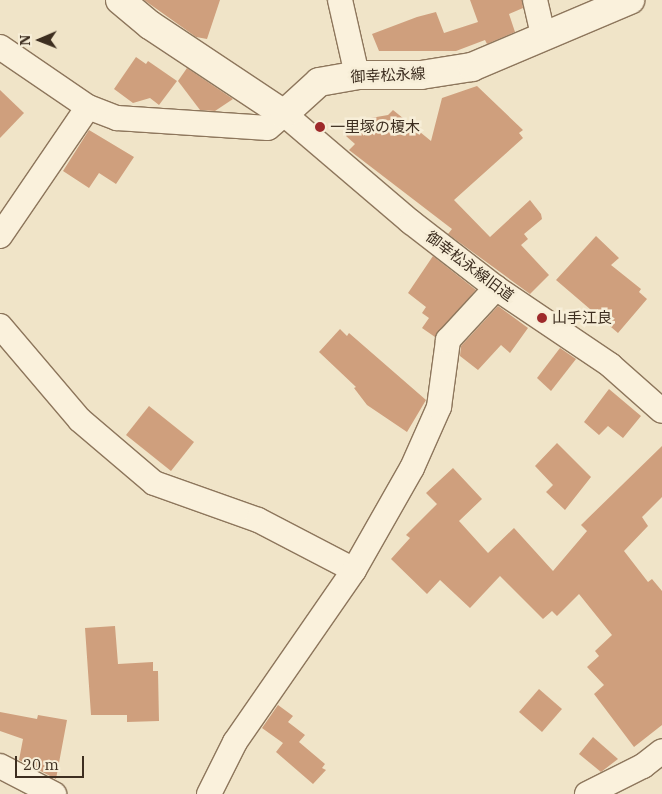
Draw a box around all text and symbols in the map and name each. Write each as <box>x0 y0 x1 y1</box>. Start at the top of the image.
north arrow <box>15 15 65 65</box>
text: N <box>16 35 34 46</box>
street label: 御幸松永線 <box>350 64 426 86</box>
place label: 一里塚の榎木 <box>330 118 420 136</box>
marker: 一里塚の榎木 <box>314 121 326 133</box>
street label: 御幸松永線旧道 <box>423 227 517 305</box>
place label: 山手江良 <box>552 309 612 327</box>
marker: 山手江良 <box>536 312 548 324</box>
scale bar <box>18 746 86 778</box>
text: 20 m <box>23 755 59 774</box>

